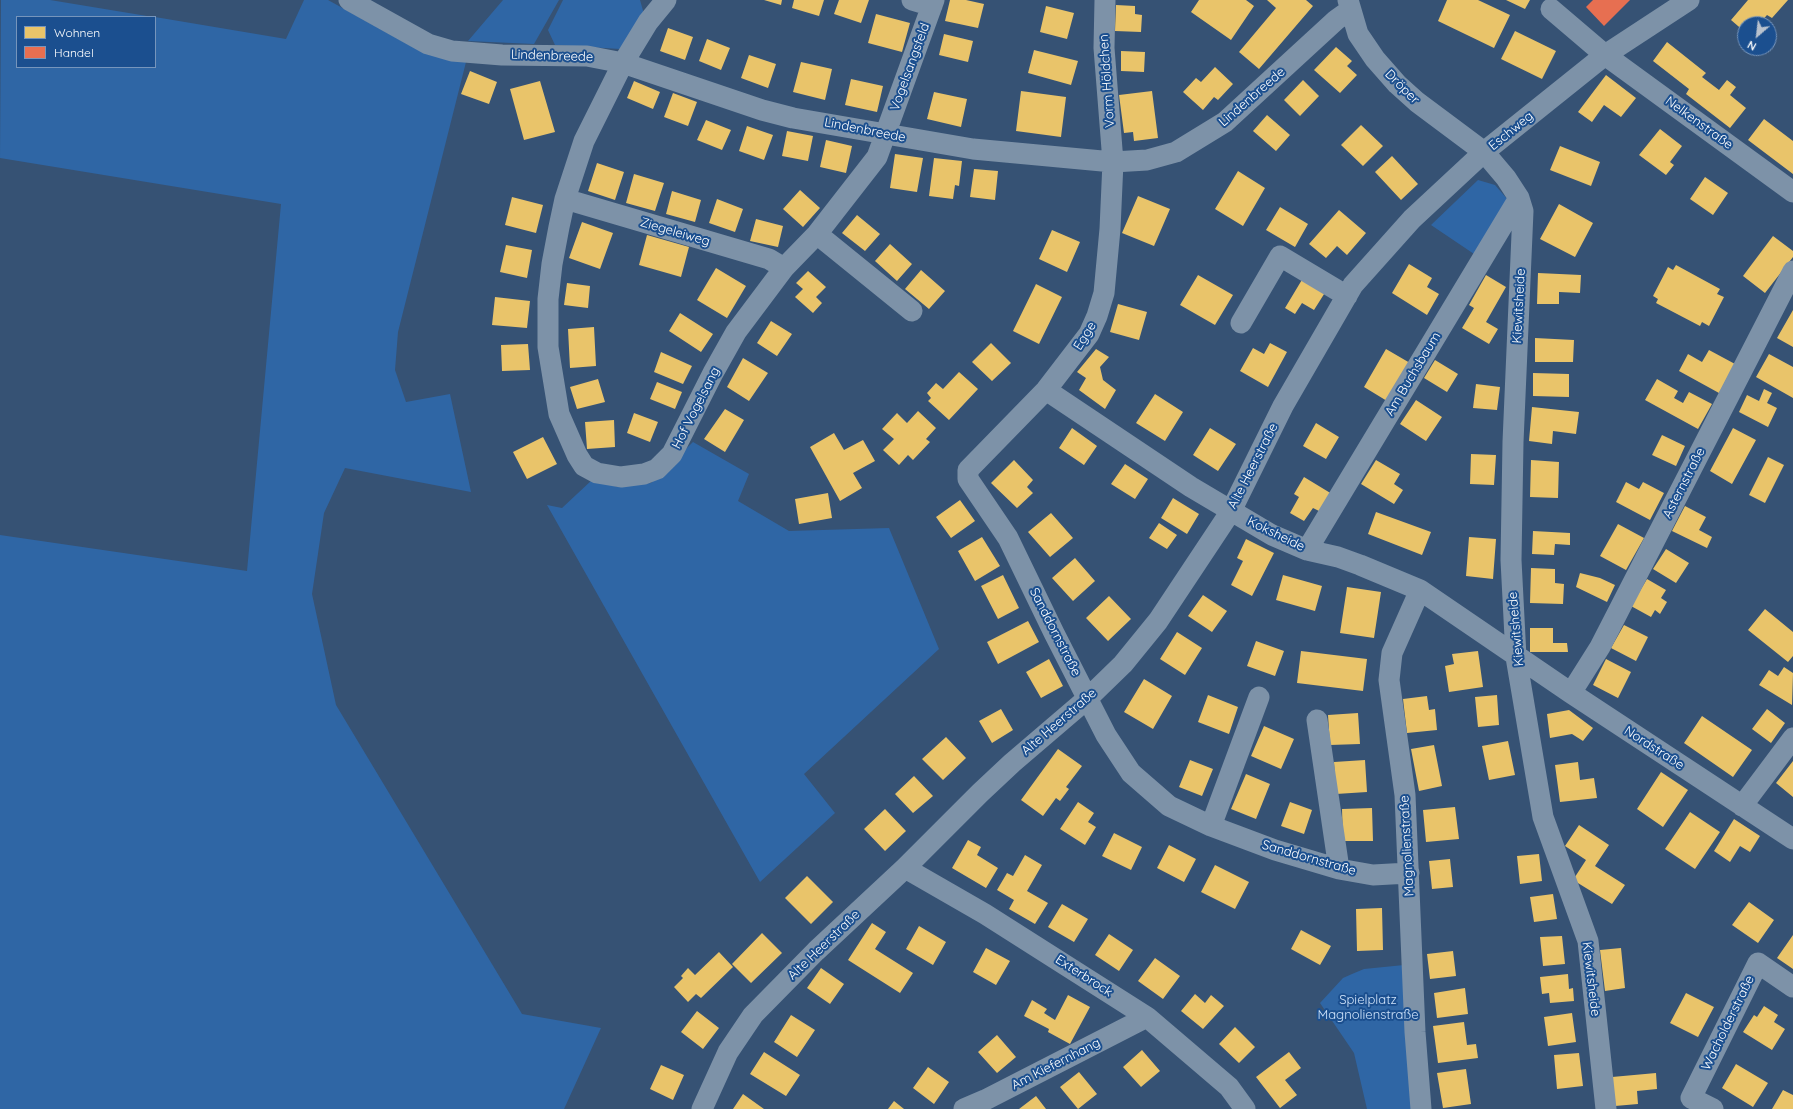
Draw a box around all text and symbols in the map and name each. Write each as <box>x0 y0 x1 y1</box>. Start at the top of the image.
legend <box>16 16 156 68</box>
north arrow <box>1737 16 1777 56</box>
street label: Vogelsangsfeld <box>887 21 933 113</box>
text: Wohnen <box>54 25 100 40</box>
street label: Vorm Höldchen <box>1096 34 1118 128</box>
text: N <box>1745 38 1759 54</box>
text: Handel <box>54 45 94 60</box>
street label: Lindenbreede <box>511 47 593 65</box>
street label: Lindenbreede <box>1216 64 1288 130</box>
street label: Dröper <box>1381 66 1423 108</box>
street label: Nelkenstraße <box>1662 93 1736 153</box>
street label: Eschweg <box>1486 108 1536 154</box>
street label: Lindenbreede <box>823 114 907 146</box>
street label: Ziegeleiweg <box>638 215 712 249</box>
street label: Kiewitsheide <box>1509 268 1529 344</box>
street label: Egge <box>1070 319 1100 353</box>
street label: Am Buchsbaum <box>1382 329 1444 419</box>
street label: Hof Vogelsang <box>669 365 723 451</box>
street label: Alte Heerstraße <box>1225 421 1281 511</box>
street label: Asternstraße <box>1660 445 1708 521</box>
street label: Koksheide <box>1245 513 1307 555</box>
street label: Sanddornstraße <box>1026 585 1084 679</box>
street label: Kiewitsheide <box>1505 591 1527 667</box>
street label: Alte Heerstraße <box>1018 685 1100 759</box>
street label: Nordstraße <box>1621 723 1687 773</box>
street label: Magnolienstraße <box>1397 795 1417 897</box>
street label: Sanddornstraße <box>1260 837 1358 879</box>
street label: Alte Heerstraße <box>785 907 863 983</box>
street label: Kiewitsheide <box>1579 941 1603 1017</box>
street label: Exterbrock <box>1052 952 1116 1000</box>
street label: Wacholderstraße <box>1698 973 1758 1073</box>
park label: Spielplatz Magnolienstraße <box>1317 992 1419 1023</box>
street label: Am Kiefernhang <box>1009 1035 1103 1093</box>

